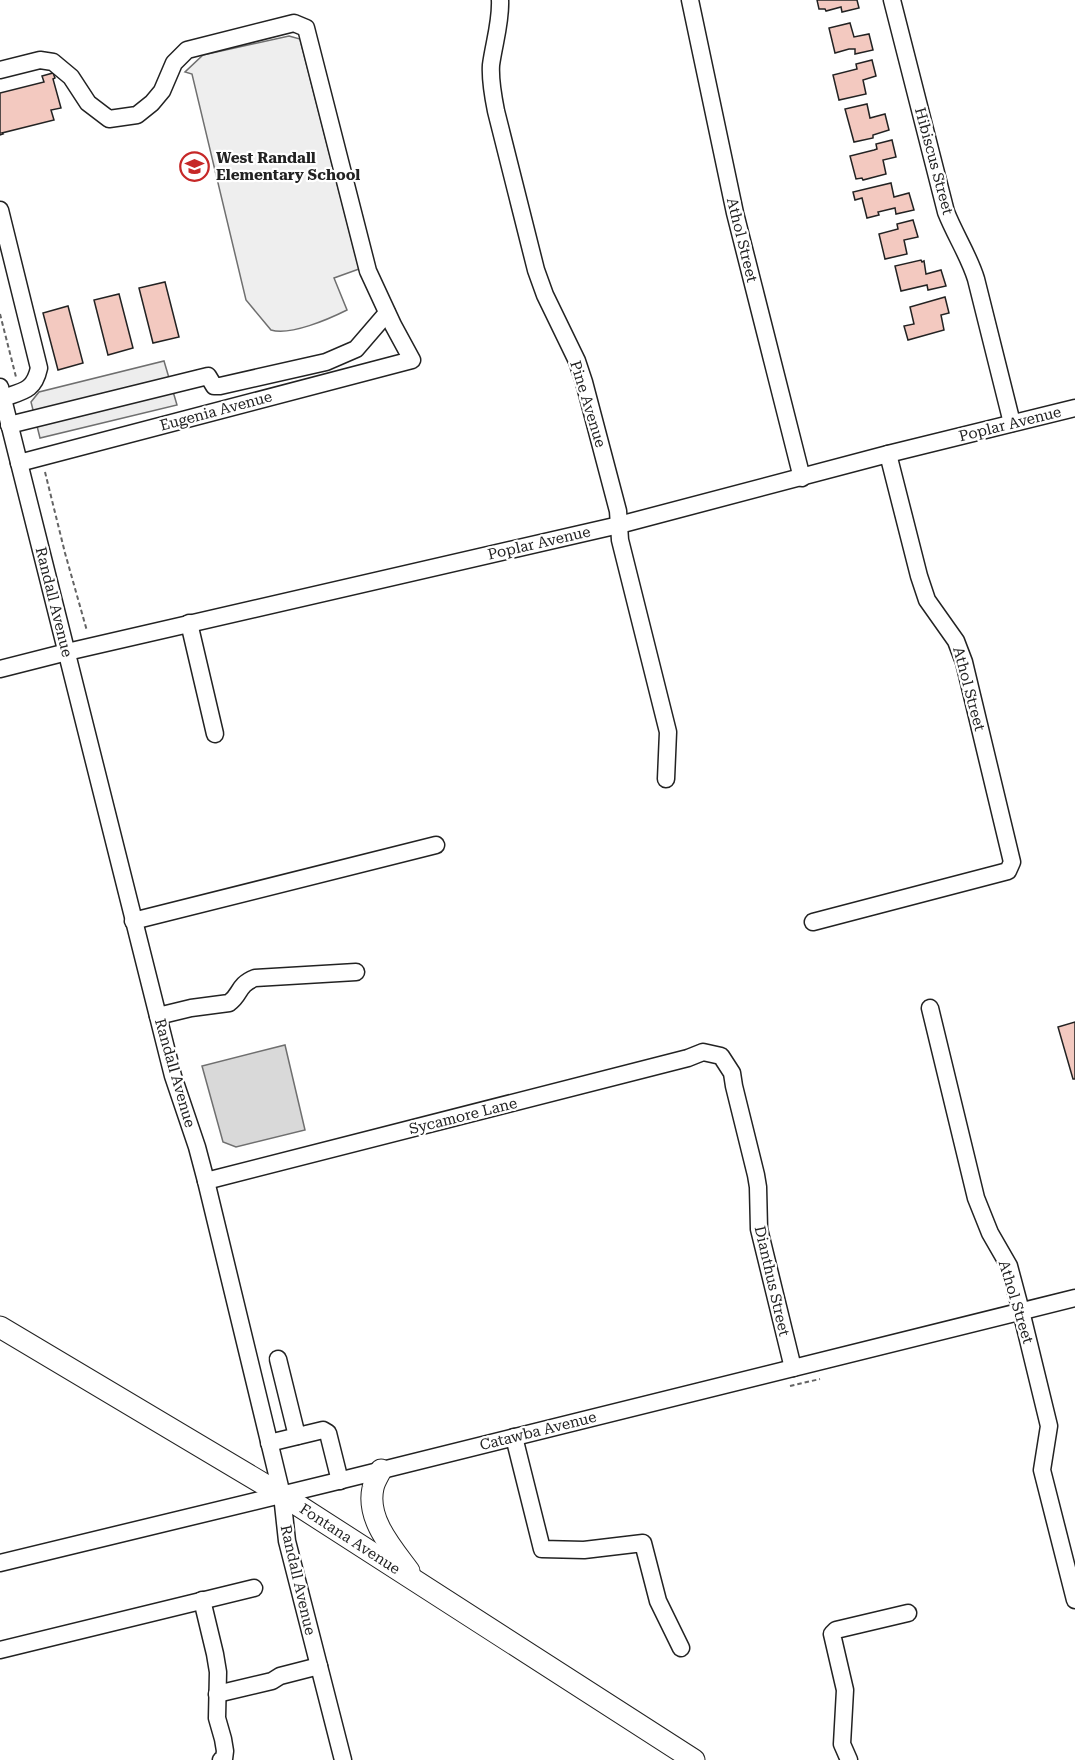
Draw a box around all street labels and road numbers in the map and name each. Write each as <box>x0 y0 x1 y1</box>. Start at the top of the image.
street label: Hibiscus Street <box>911 105 957 217</box>
street label: Athol Street <box>723 196 761 284</box>
street label: Pine Avenue <box>566 358 610 450</box>
street label: Eugenia Avenue <box>158 387 274 435</box>
street label: Poplar Avenue <box>957 403 1063 445</box>
street label: Poplar Avenue <box>486 522 592 564</box>
street label: Randall Avenue <box>32 545 76 659</box>
street label: Athol Street <box>949 645 989 733</box>
street label: Randall Avenue <box>151 1016 199 1130</box>
street label: Sycamore Lane <box>407 1094 519 1138</box>
street label: Dianthus Street <box>751 1224 794 1338</box>
street label: Athol Street <box>995 1258 1037 1346</box>
street label: Catawba Avenue <box>478 1408 598 1454</box>
street label: Fontana Avenue <box>296 1500 404 1578</box>
street label: Randall Avenue <box>277 1523 319 1637</box>

